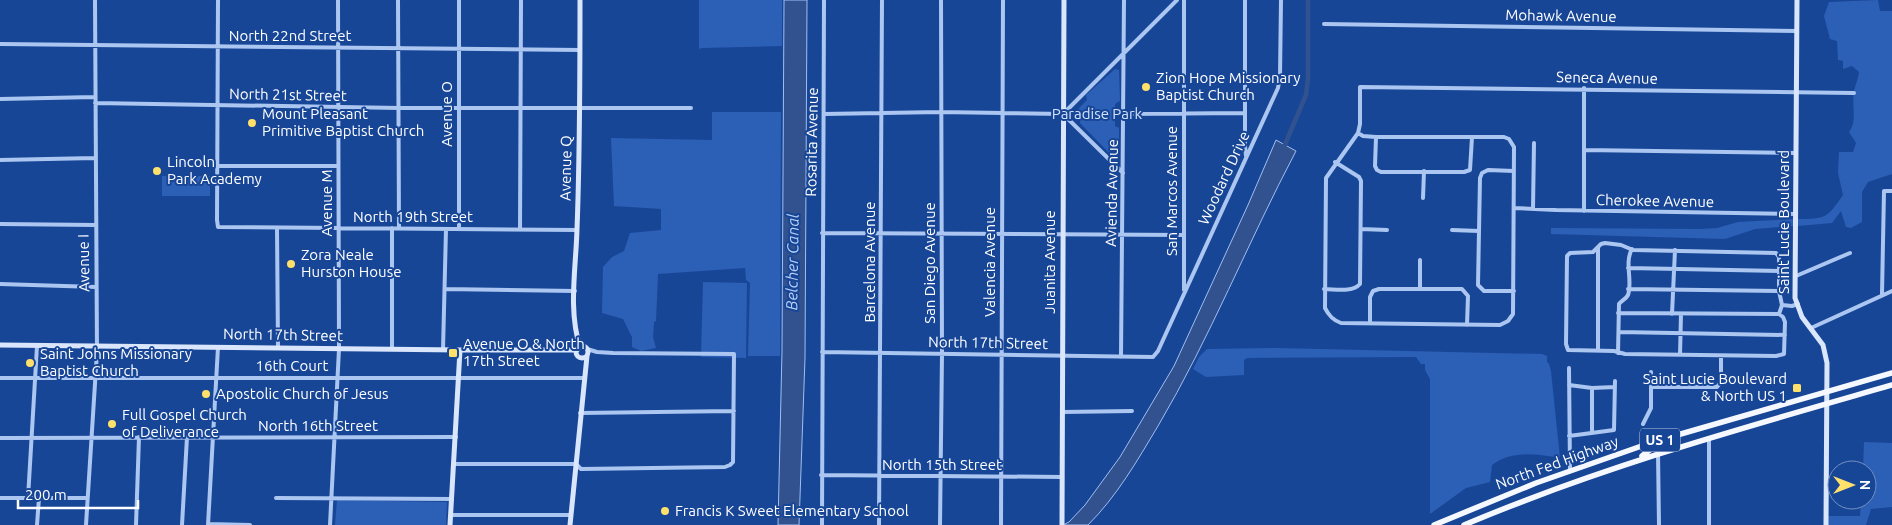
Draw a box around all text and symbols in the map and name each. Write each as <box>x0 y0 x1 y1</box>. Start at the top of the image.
street label: Mohawk Avenue <box>1505 6 1617 25</box>
street label: North 22nd Street <box>229 27 351 44</box>
street label: Seneca Avenue <box>1556 68 1658 87</box>
place label: Zion Hope Missionary Baptist Church <box>1156 69 1300 103</box>
street label: Avenue O <box>438 81 455 147</box>
marker: Zion Hope Missionary Baptist Church <box>1140 81 1152 93</box>
street label: North 21st Street <box>229 85 347 104</box>
street label: Rosarita Avenue <box>802 87 821 197</box>
place label: Mount Pleasant Primitive Baptist Church <box>262 105 424 139</box>
park label: Paradise Park <box>1052 105 1143 122</box>
marker: Mount Pleasant Primitive Baptist Church <box>246 117 258 129</box>
street label: San Marcos Avenue <box>1163 126 1180 256</box>
street label: Woodard Drive <box>1194 128 1253 227</box>
street label: Avenue Q <box>556 135 575 201</box>
street label: Avienda Avenue <box>1102 139 1121 247</box>
street label: Saint Lucie Boulevard <box>1775 150 1792 294</box>
place label: Lincoln Park Academy <box>167 153 262 187</box>
marker: Lincoln Park Academy <box>151 165 163 177</box>
street label: Avenue M <box>318 169 335 237</box>
street label: Cherokee Avenue <box>1596 191 1714 210</box>
street label: Barcelona Avenue <box>861 201 878 323</box>
street label: San Diego Avenue <box>921 202 938 324</box>
street label: Valencia Avenue <box>981 207 998 317</box>
street label: North 19th Street <box>353 208 473 225</box>
street label: Juanita Avenue <box>1041 210 1058 314</box>
water label: Belcher Canal <box>782 213 802 311</box>
street label: Avenue I <box>74 234 93 292</box>
place label: Zora Neale Hurston House <box>301 246 401 280</box>
marker: Zora Neale Hurston House <box>285 258 297 270</box>
street label: North 17th Street <box>223 325 343 344</box>
street label: North 17th Street <box>928 333 1048 352</box>
place label: Avenue O & North 17th Street <box>463 335 585 369</box>
place label: Saint Johns Missionary Baptist Church <box>40 345 192 379</box>
marker: Avenue O & North 17th Street <box>447 347 459 359</box>
marker: Saint Johns Missionary Baptist Church <box>24 357 36 369</box>
street label: 16th Court <box>256 357 329 374</box>
place label: Saint Lucie Boulevard & North US 1 <box>1643 370 1787 404</box>
marker: Saint Lucie Boulevard & North US 1 <box>1791 382 1803 394</box>
place label: Apostolic Church of Jesus <box>216 385 389 402</box>
marker: Apostolic Church of Jesus <box>200 388 212 400</box>
place label: Full Gospel Church of Deliverance <box>122 406 247 440</box>
street label: North 16th Street <box>258 417 378 434</box>
marker: Full Gospel Church of Deliverance <box>106 418 118 430</box>
road number: US 1 <box>1640 428 1680 452</box>
street label: North Fed Highway <box>1493 432 1620 493</box>
street label: North 15th Street <box>882 456 1002 473</box>
north arrow <box>1827 460 1877 510</box>
scale bar <box>18 478 138 510</box>
text: N <box>1857 480 1873 490</box>
text: 200 m <box>25 486 67 503</box>
place label: Francis K Sweet Elementary School <box>675 502 909 519</box>
marker: Francis K Sweet Elementary School <box>659 505 671 517</box>

